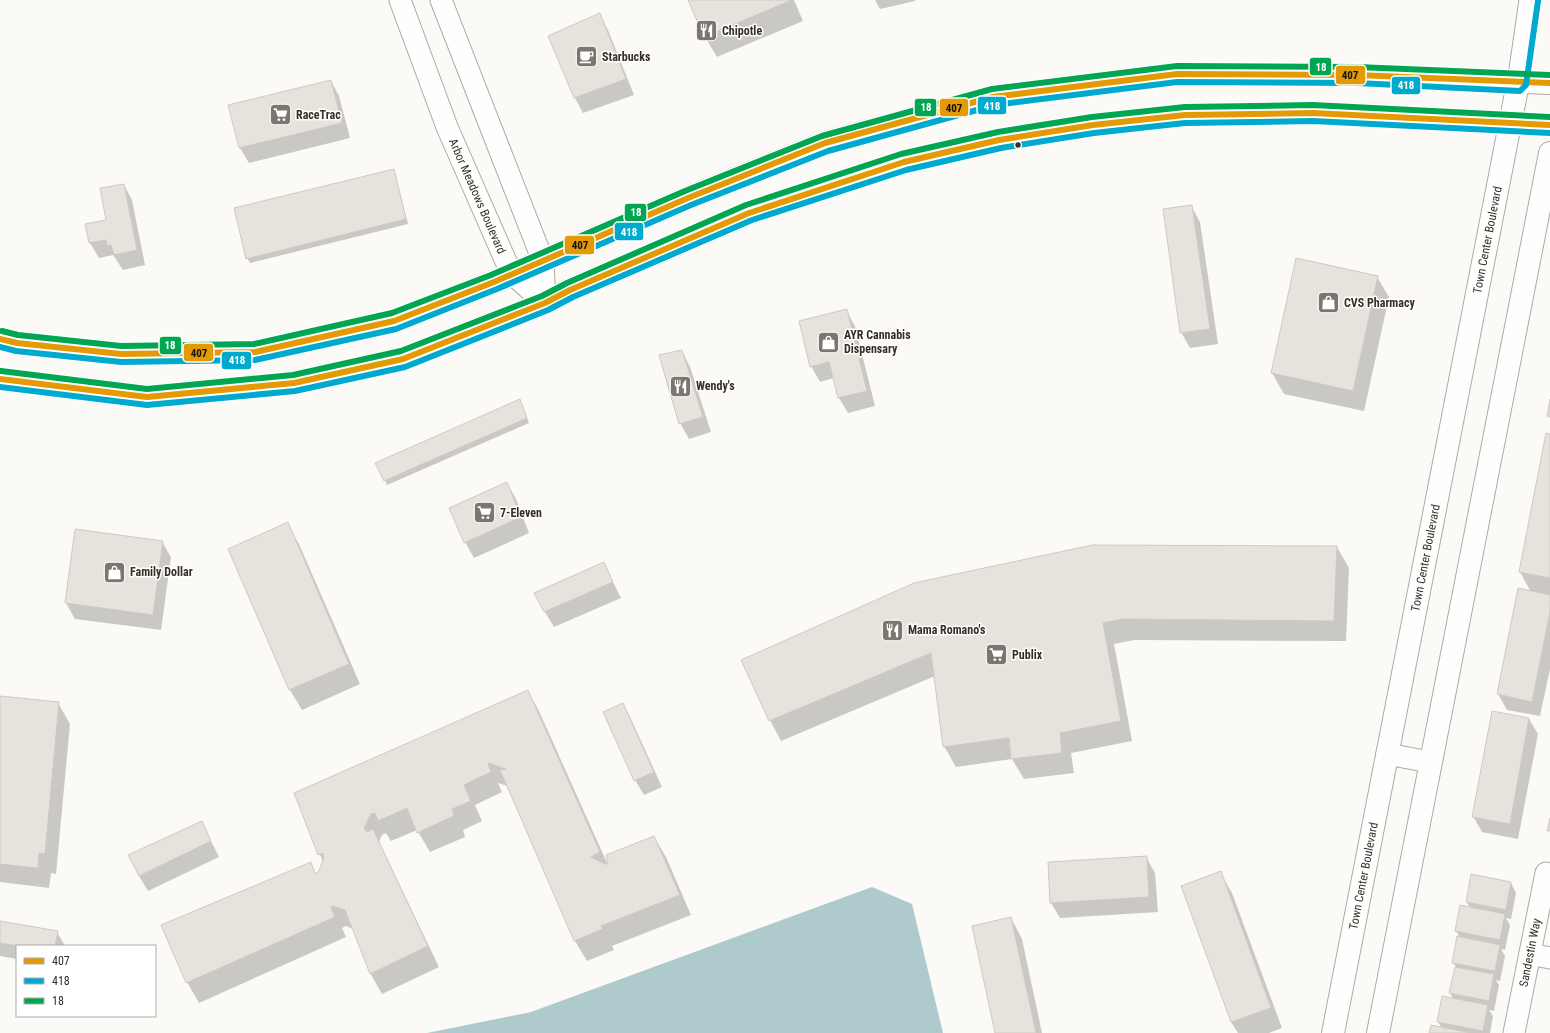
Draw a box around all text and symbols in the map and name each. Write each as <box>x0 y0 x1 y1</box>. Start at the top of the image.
restaurant icon: Chipotle <box>694 18 720 44</box>
place label: Chipotle <box>722 24 762 38</box>
cafe icon: Starbucks <box>574 44 600 70</box>
place label: Starbucks <box>602 50 651 64</box>
line badge: 18 <box>1309 57 1332 76</box>
text: 18 <box>1315 61 1327 74</box>
line badge: 407 <box>1335 65 1366 85</box>
text: 407 <box>1342 69 1359 82</box>
line badge: 418 <box>1391 76 1421 95</box>
text: 418 <box>1398 79 1415 92</box>
line badge: 418 <box>977 96 1007 115</box>
line badge: 18 <box>914 98 937 117</box>
line badge: 407 <box>939 98 969 117</box>
text: 418 <box>984 100 1001 113</box>
text: 18 <box>920 101 932 114</box>
supermarket icon: RaceTrac <box>267 102 293 128</box>
text: 407 <box>946 102 963 115</box>
place label: RaceTrac <box>296 108 341 122</box>
street label: Arbor Meadows Boulevard <box>446 136 509 256</box>
unlabelled marker <box>1013 140 1023 150</box>
street label: Town Center Boulevard <box>1470 185 1505 295</box>
line badge: 18 <box>624 203 647 222</box>
text: 18 <box>630 206 642 219</box>
line badge: 418 <box>614 222 644 241</box>
text: 418 <box>621 226 638 239</box>
line badge: 407 <box>564 235 595 255</box>
text: 407 <box>572 239 589 252</box>
shop icon: CVS Pharmacy <box>1316 290 1342 316</box>
place label: CVS Pharmacy <box>1344 296 1415 310</box>
place label: AYR Cannabis Dispensary <box>844 328 911 356</box>
shop icon: AYR Cannabis Dispensary <box>816 329 842 355</box>
line badge: 18 <box>159 336 182 355</box>
text: 18 <box>164 339 176 352</box>
line badge: 407 <box>183 343 214 362</box>
text: 407 <box>191 347 208 360</box>
line badge: 418 <box>221 351 252 370</box>
text: 418 <box>229 354 246 367</box>
restaurant icon: Wendy's <box>668 373 694 399</box>
place label: Wendy's <box>696 379 735 393</box>
supermarket icon: 7-Eleven <box>472 500 498 526</box>
street label: Town Center Boulevard <box>1408 503 1443 613</box>
place label: 7-Eleven <box>500 506 542 520</box>
shop icon: Family Dollar <box>101 559 127 585</box>
place label: Family Dollar <box>130 565 193 579</box>
restaurant icon: Mama Romano's <box>880 617 906 643</box>
place label: Mama Romano's <box>908 623 986 637</box>
supermarket icon: Publix <box>984 642 1010 668</box>
place label: Publix <box>1012 648 1043 662</box>
street label: Town Center Boulevard <box>1346 821 1381 931</box>
street label: Sandestin Way <box>1516 917 1544 988</box>
legend <box>16 945 156 1017</box>
text: 407 <box>52 954 70 968</box>
text: 418 <box>52 974 70 988</box>
text: 18 <box>52 994 64 1008</box>

